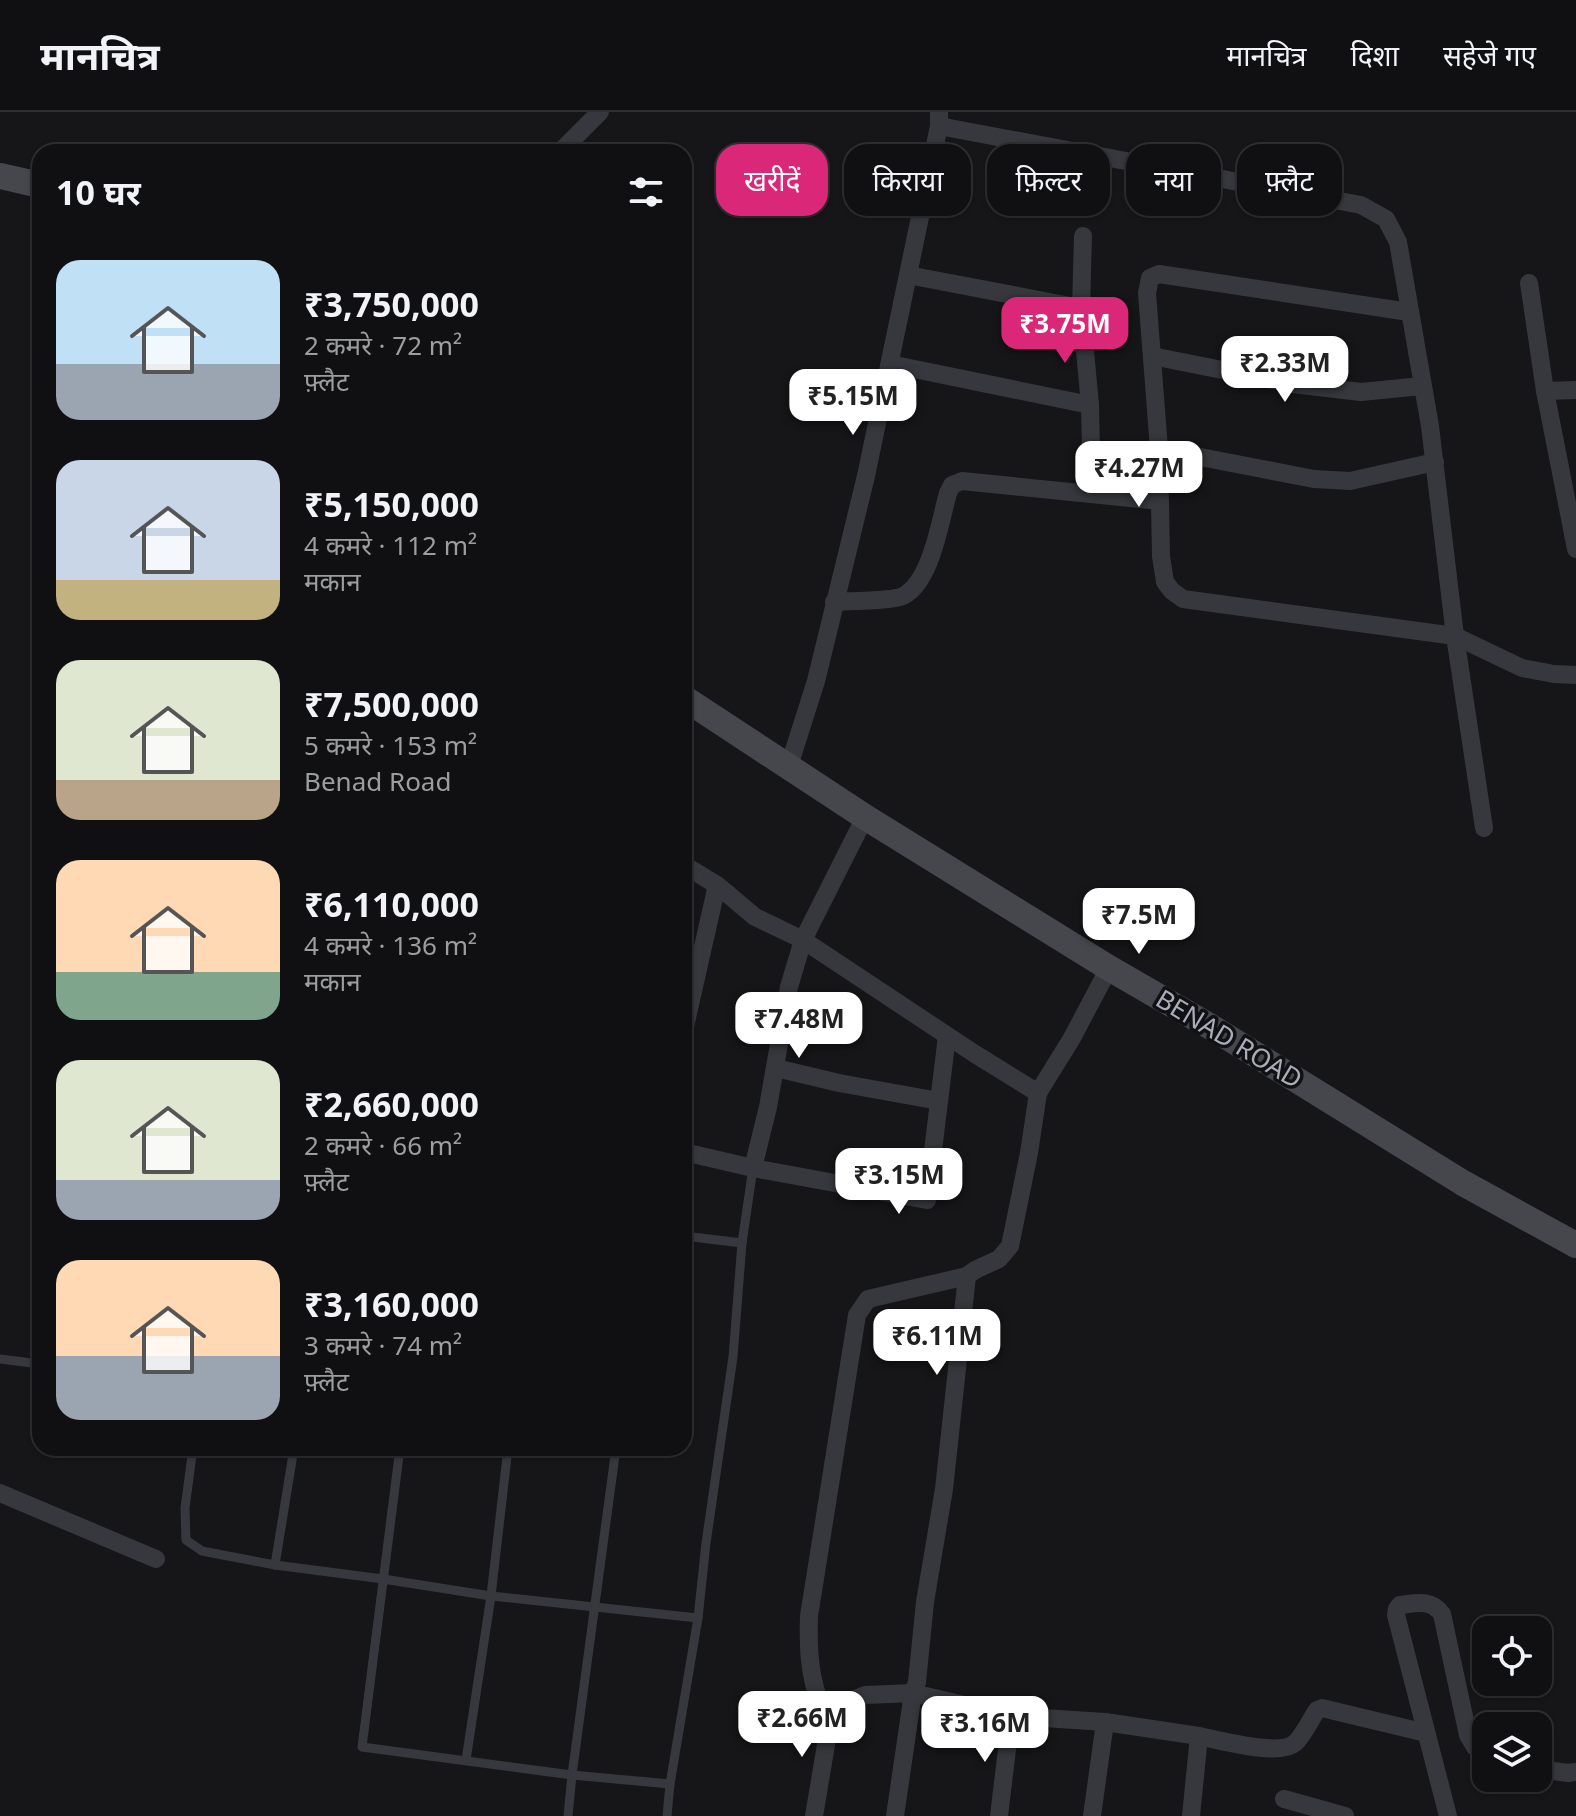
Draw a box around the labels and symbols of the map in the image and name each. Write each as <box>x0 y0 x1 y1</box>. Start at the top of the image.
pin: ₹3.75M <box>1000 297 1130 365</box>
pin: ₹2.33M <box>1220 336 1350 404</box>
pin: ₹5.15M <box>788 369 918 437</box>
pin: ₹4.27M <box>1074 441 1204 509</box>
pin: ₹7.5M <box>1083 888 1195 956</box>
street label: BENAD ROAD <box>1150 980 1310 1096</box>
pin: ₹7.48M <box>734 992 864 1060</box>
pin: ₹3.15M <box>834 1148 964 1216</box>
pin: ₹6.11M <box>872 1309 1002 1377</box>
pin: ₹2.66M <box>737 1691 867 1759</box>
pin: ₹3.16M <box>920 1696 1050 1764</box>

